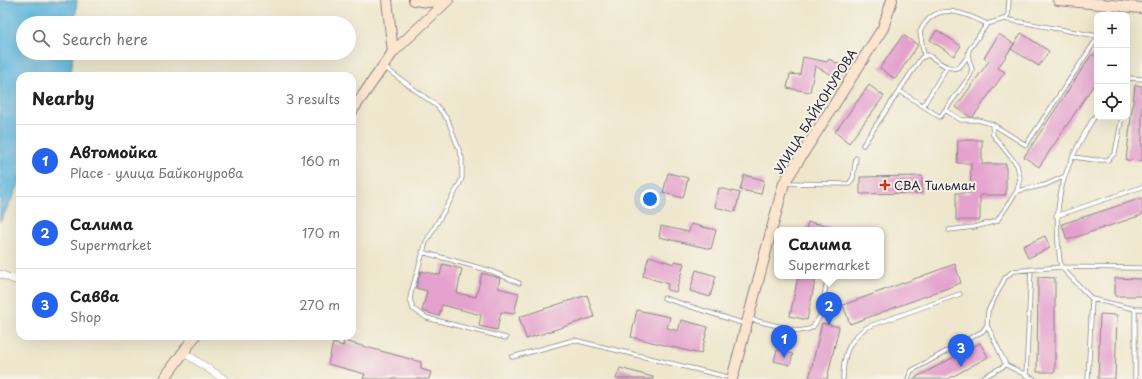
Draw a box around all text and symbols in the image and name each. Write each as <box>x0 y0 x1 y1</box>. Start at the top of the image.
map controls <box>1094 12 1130 120</box>
button: + <box>1094 12 1130 48</box>
search box <box>16 16 356 60</box>
icon: search <box>30 27 52 49</box>
text: Search here <box>62 27 148 50</box>
street label: УЛИЦА БАЙКОНУРОВА <box>769 45 861 177</box>
button: − <box>1094 48 1130 84</box>
button: locate <box>1094 84 1130 120</box>
text: Nearby <box>32 85 94 111</box>
text: 3 results <box>286 89 340 108</box>
text: Автомойка <box>70 140 157 163</box>
text: 1 <box>42 151 48 170</box>
text: 160 m <box>301 151 340 170</box>
text: Place · улица Байконурова <box>70 163 243 182</box>
place label: СВА Тильман <box>894 176 976 194</box>
marker: СВА Тильман <box>879 179 891 191</box>
your location <box>640 189 660 209</box>
text: Салима <box>70 212 133 235</box>
text: 2 <box>40 223 50 242</box>
text: 170 m <box>302 223 340 242</box>
popup <box>774 227 884 279</box>
text: Салима <box>788 232 852 255</box>
text: Supermarket <box>70 235 152 254</box>
text: Supermarket <box>788 255 870 274</box>
text: Савва <box>70 284 119 307</box>
pin: 2 <box>816 292 842 325</box>
text: 3 <box>41 295 49 314</box>
text: 270 m <box>299 295 340 314</box>
text: Shop <box>70 307 101 326</box>
pin: 1 <box>771 325 797 358</box>
pin: 3 <box>948 334 974 367</box>

